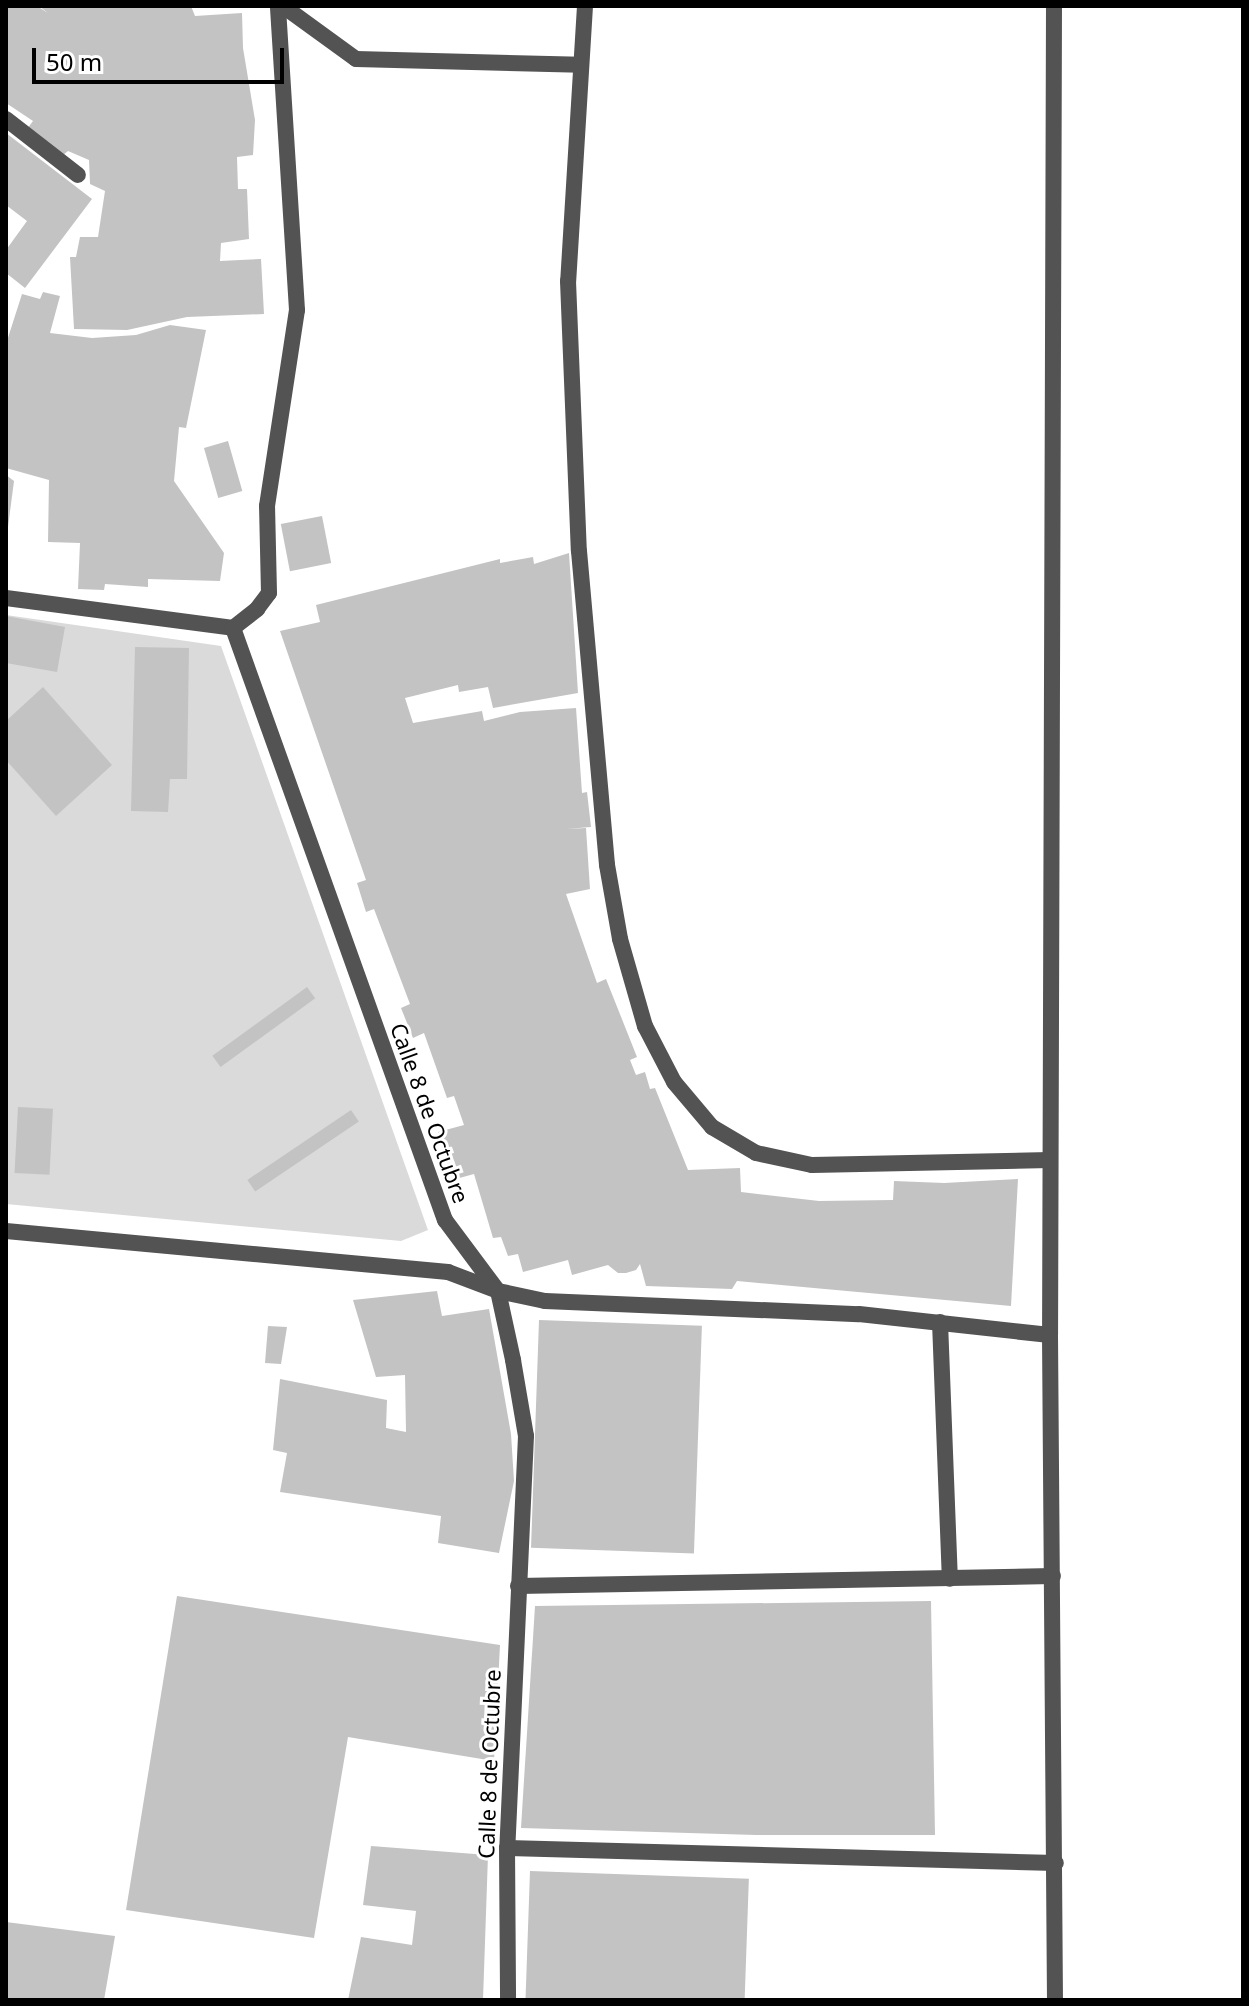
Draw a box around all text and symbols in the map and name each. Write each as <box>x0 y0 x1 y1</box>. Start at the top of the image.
scale bar <box>36 32 288 82</box>
text: 50 m <box>46 45 102 78</box>
street label: Calle 8 de Octubre <box>385 1019 475 1207</box>
street label: Calle 8 de Octubre <box>473 1669 505 1859</box>

